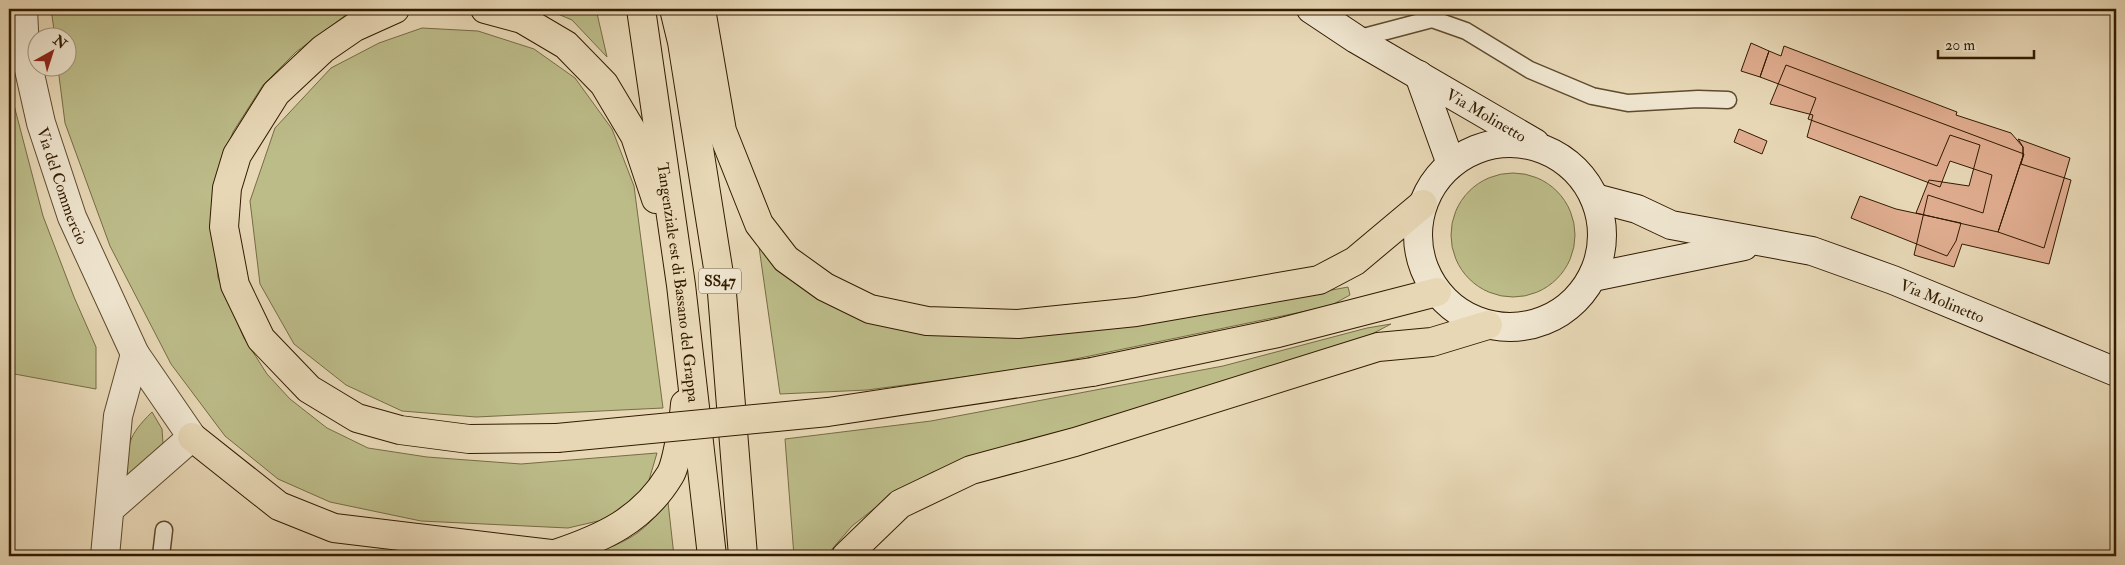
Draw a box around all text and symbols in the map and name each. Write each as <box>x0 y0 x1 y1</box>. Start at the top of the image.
north arrow <box>28 28 78 78</box>
scale bar <box>1938 28 2034 60</box>
text: N <box>49 31 70 53</box>
text: 20 m <box>1945 36 1975 55</box>
street label: Via Molinetto <box>1442 85 1530 147</box>
street label: Via del Commercio <box>32 125 92 248</box>
street label: Tangenziale est di Bassano del Grappa <box>652 161 703 404</box>
road number: SS47 <box>699 268 741 294</box>
street label: Via Molinetto <box>1897 275 1988 328</box>

